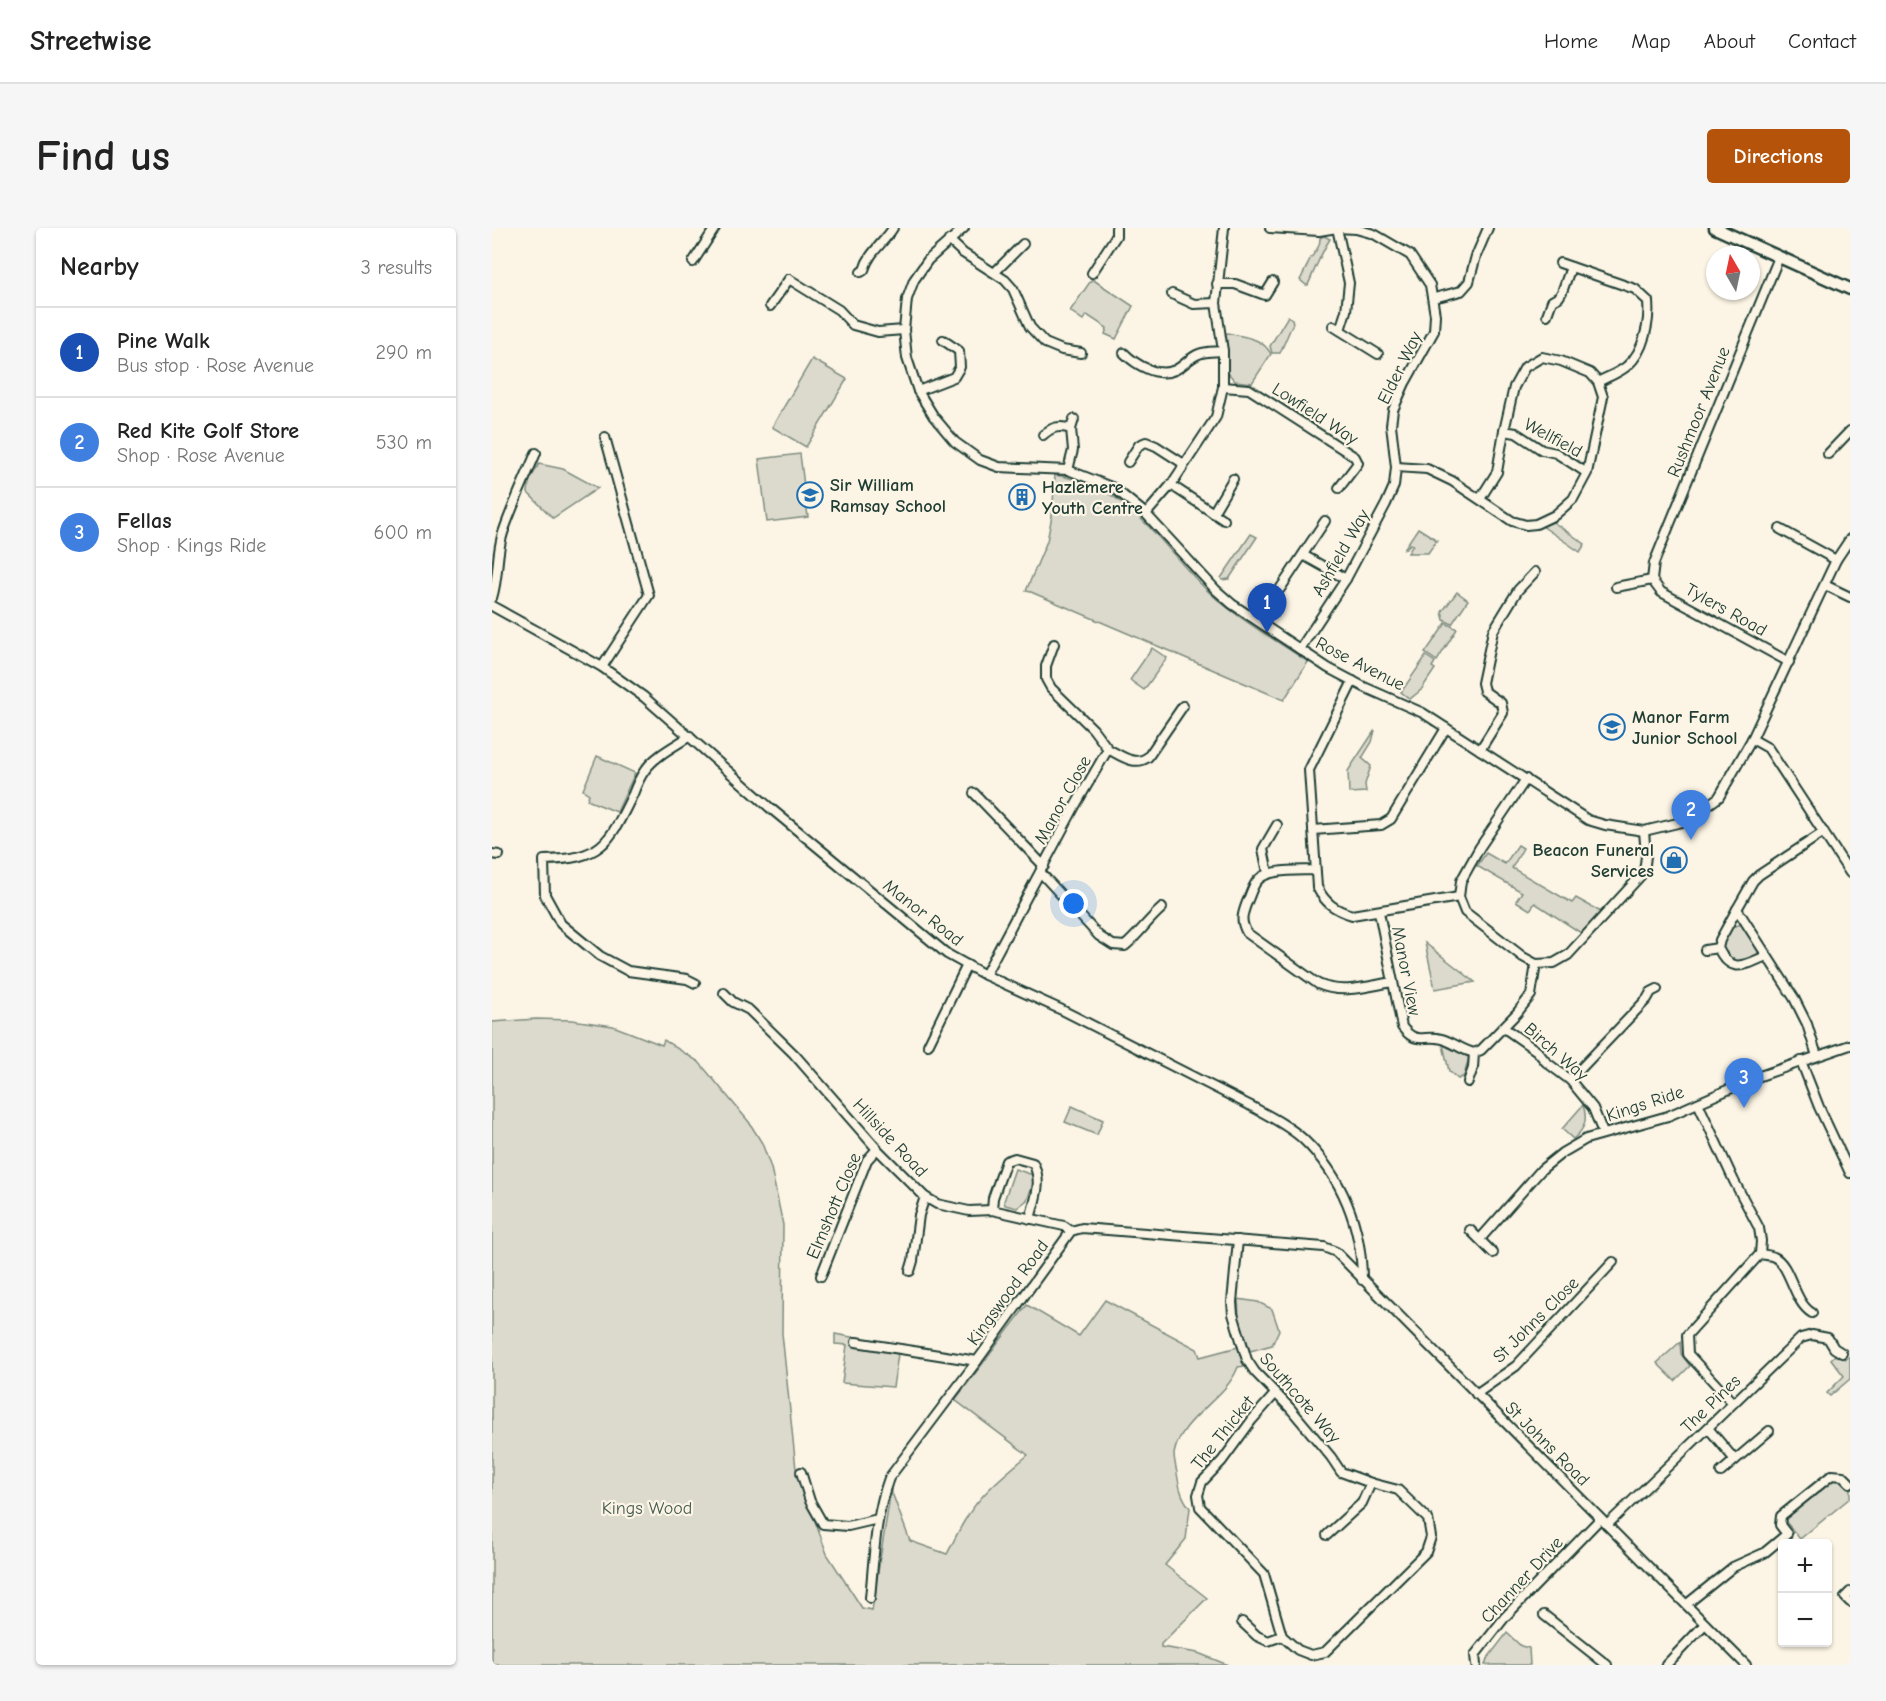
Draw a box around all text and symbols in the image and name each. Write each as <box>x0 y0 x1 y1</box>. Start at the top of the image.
text: Streetwise <box>30 25 151 57</box>
text: Home <box>1544 29 1598 53</box>
text: Map <box>1631 29 1671 53</box>
text: About <box>1704 29 1755 53</box>
text: Contact <box>1788 29 1856 53</box>
button: Directions <box>1707 129 1850 183</box>
text: Find us <box>36 132 170 181</box>
north arrow <box>1706 246 1760 300</box>
text: Nearby <box>60 252 139 282</box>
text: 3 results <box>361 256 432 279</box>
street label: Elder Way <box>1373 327 1427 408</box>
text: Pine Walk <box>117 328 210 354</box>
text: 1 <box>76 341 83 364</box>
text: 290 m <box>376 341 432 364</box>
street label: Rushmoor Avenue <box>1663 344 1735 480</box>
text: Bus stop · Rose Avenue <box>117 354 314 377</box>
street label: Lowfield Way <box>1268 378 1363 450</box>
street label: Wellfield <box>1520 414 1586 462</box>
text: Red Kite Golf Store <box>117 418 299 444</box>
text: 2 <box>75 431 84 454</box>
text: 530 m <box>376 431 432 454</box>
text: Shop · Rose Avenue <box>117 444 285 467</box>
place label: Sir William Ramsay School <box>830 475 946 517</box>
place label: Hazlemere Youth Centre <box>1042 477 1143 519</box>
school or university icon: Sir William Ramsay School <box>795 480 825 510</box>
building icon: Hazlemere Youth Centre <box>1007 482 1037 512</box>
street label: Ashfield Way <box>1308 505 1375 600</box>
text: Fellas <box>117 508 172 534</box>
text: 3 <box>75 521 84 544</box>
text: 600 m <box>374 521 432 544</box>
text: Shop · Kings Ride <box>117 534 266 557</box>
street label: Tylers Road <box>1682 579 1770 641</box>
pin: 1 <box>1248 584 1286 633</box>
street label: Rose Avenue <box>1312 633 1408 695</box>
place label: Manor Farm Junior School <box>1632 707 1738 749</box>
school or university icon: Manor Farm Junior School <box>1597 712 1627 742</box>
street label: Manor Close <box>1030 752 1096 848</box>
pin: 2 <box>1672 790 1710 840</box>
place label: Beacon Funeral Services <box>1533 840 1654 882</box>
shop icon: Beacon Funeral Services <box>1659 845 1689 875</box>
street label: Manor Road <box>879 875 967 951</box>
your location <box>1059 889 1088 918</box>
street label: Manor View <box>1387 925 1425 1018</box>
street label: Birch Way <box>1520 1019 1593 1086</box>
pin: 3 <box>1724 1058 1764 1108</box>
street label: Kings Ride <box>1603 1082 1687 1126</box>
street label: Hillside Road <box>848 1094 932 1182</box>
street label: Elmshott Close <box>802 1150 866 1262</box>
street label: Kingswood Road <box>963 1236 1053 1350</box>
street label: St Johns Close <box>1489 1273 1583 1367</box>
street label: Southcote Way <box>1255 1349 1346 1448</box>
street label: The Pines <box>1677 1371 1745 1437</box>
street label: The Thicket <box>1187 1391 1260 1474</box>
street label: St Johns Road <box>1500 1397 1594 1491</box>
park label: Kings Wood <box>602 1498 692 1519</box>
street label: Channer Drive <box>1477 1532 1567 1628</box>
map controls <box>1778 1539 1832 1647</box>
button: + <box>1778 1539 1832 1593</box>
button: − <box>1778 1593 1832 1647</box>

